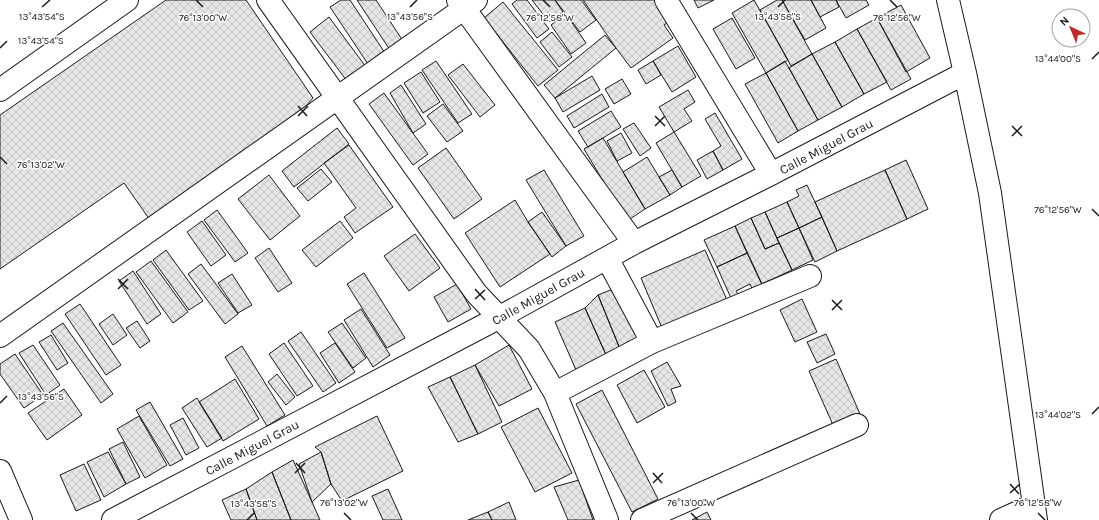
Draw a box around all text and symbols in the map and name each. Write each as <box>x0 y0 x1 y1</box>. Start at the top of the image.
north arrow <box>1051 8 1091 48</box>
text: 13°43'54"S <box>19 11 65 23</box>
text: 13°43'56"S <box>387 11 433 23</box>
text: 13°43'58"S <box>755 11 801 23</box>
text: 76°13'00"W <box>179 12 227 24</box>
text: 76°12'58"W <box>526 12 574 24</box>
text: 76°12'56"W <box>873 12 921 24</box>
text: N <box>1057 14 1072 29</box>
text: 13°43'54"S <box>18 35 64 47</box>
text: 13°44'00"S <box>1035 53 1081 65</box>
street label: Calle Miguel Grau <box>777 115 876 177</box>
text: 76°13'02"W <box>17 159 65 171</box>
text: 76°12'56"W <box>1034 204 1082 216</box>
street label: Calle Miguel Grau <box>489 265 587 328</box>
text: 13°43'56"S <box>18 391 64 403</box>
text: 13°44'02"S <box>1035 409 1081 421</box>
street label: Calle Miguel Grau <box>203 416 302 478</box>
text: 76°13'02"W <box>320 497 368 509</box>
text: 76°13'00"W <box>667 497 715 509</box>
text: 76°12'58"W <box>1014 497 1062 509</box>
text: 13°43'58"S <box>231 498 277 510</box>

